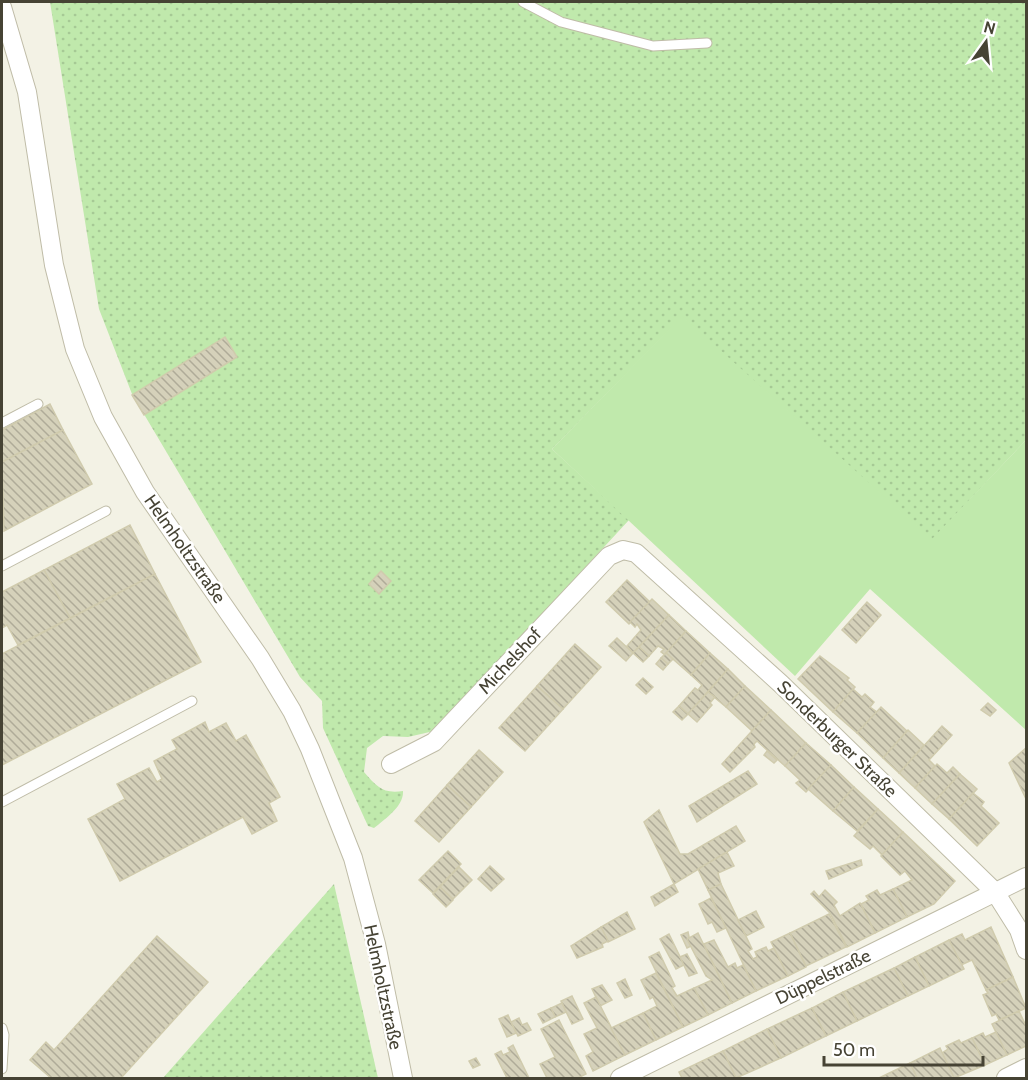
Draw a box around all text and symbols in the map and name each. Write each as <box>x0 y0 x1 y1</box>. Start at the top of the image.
north arrow <box>956 12 1016 72</box>
text: N <box>982 17 998 39</box>
street label: Helmholtzstraße <box>139 491 231 607</box>
street label: Michelshof <box>474 623 546 699</box>
street label: Sonderburger Straße <box>772 676 902 802</box>
street label: Helmholtzstraße <box>359 922 407 1052</box>
street label: Düppelstraße <box>772 944 874 1010</box>
scale bar <box>824 1029 983 1067</box>
text: 50 m <box>833 1039 875 1061</box>

